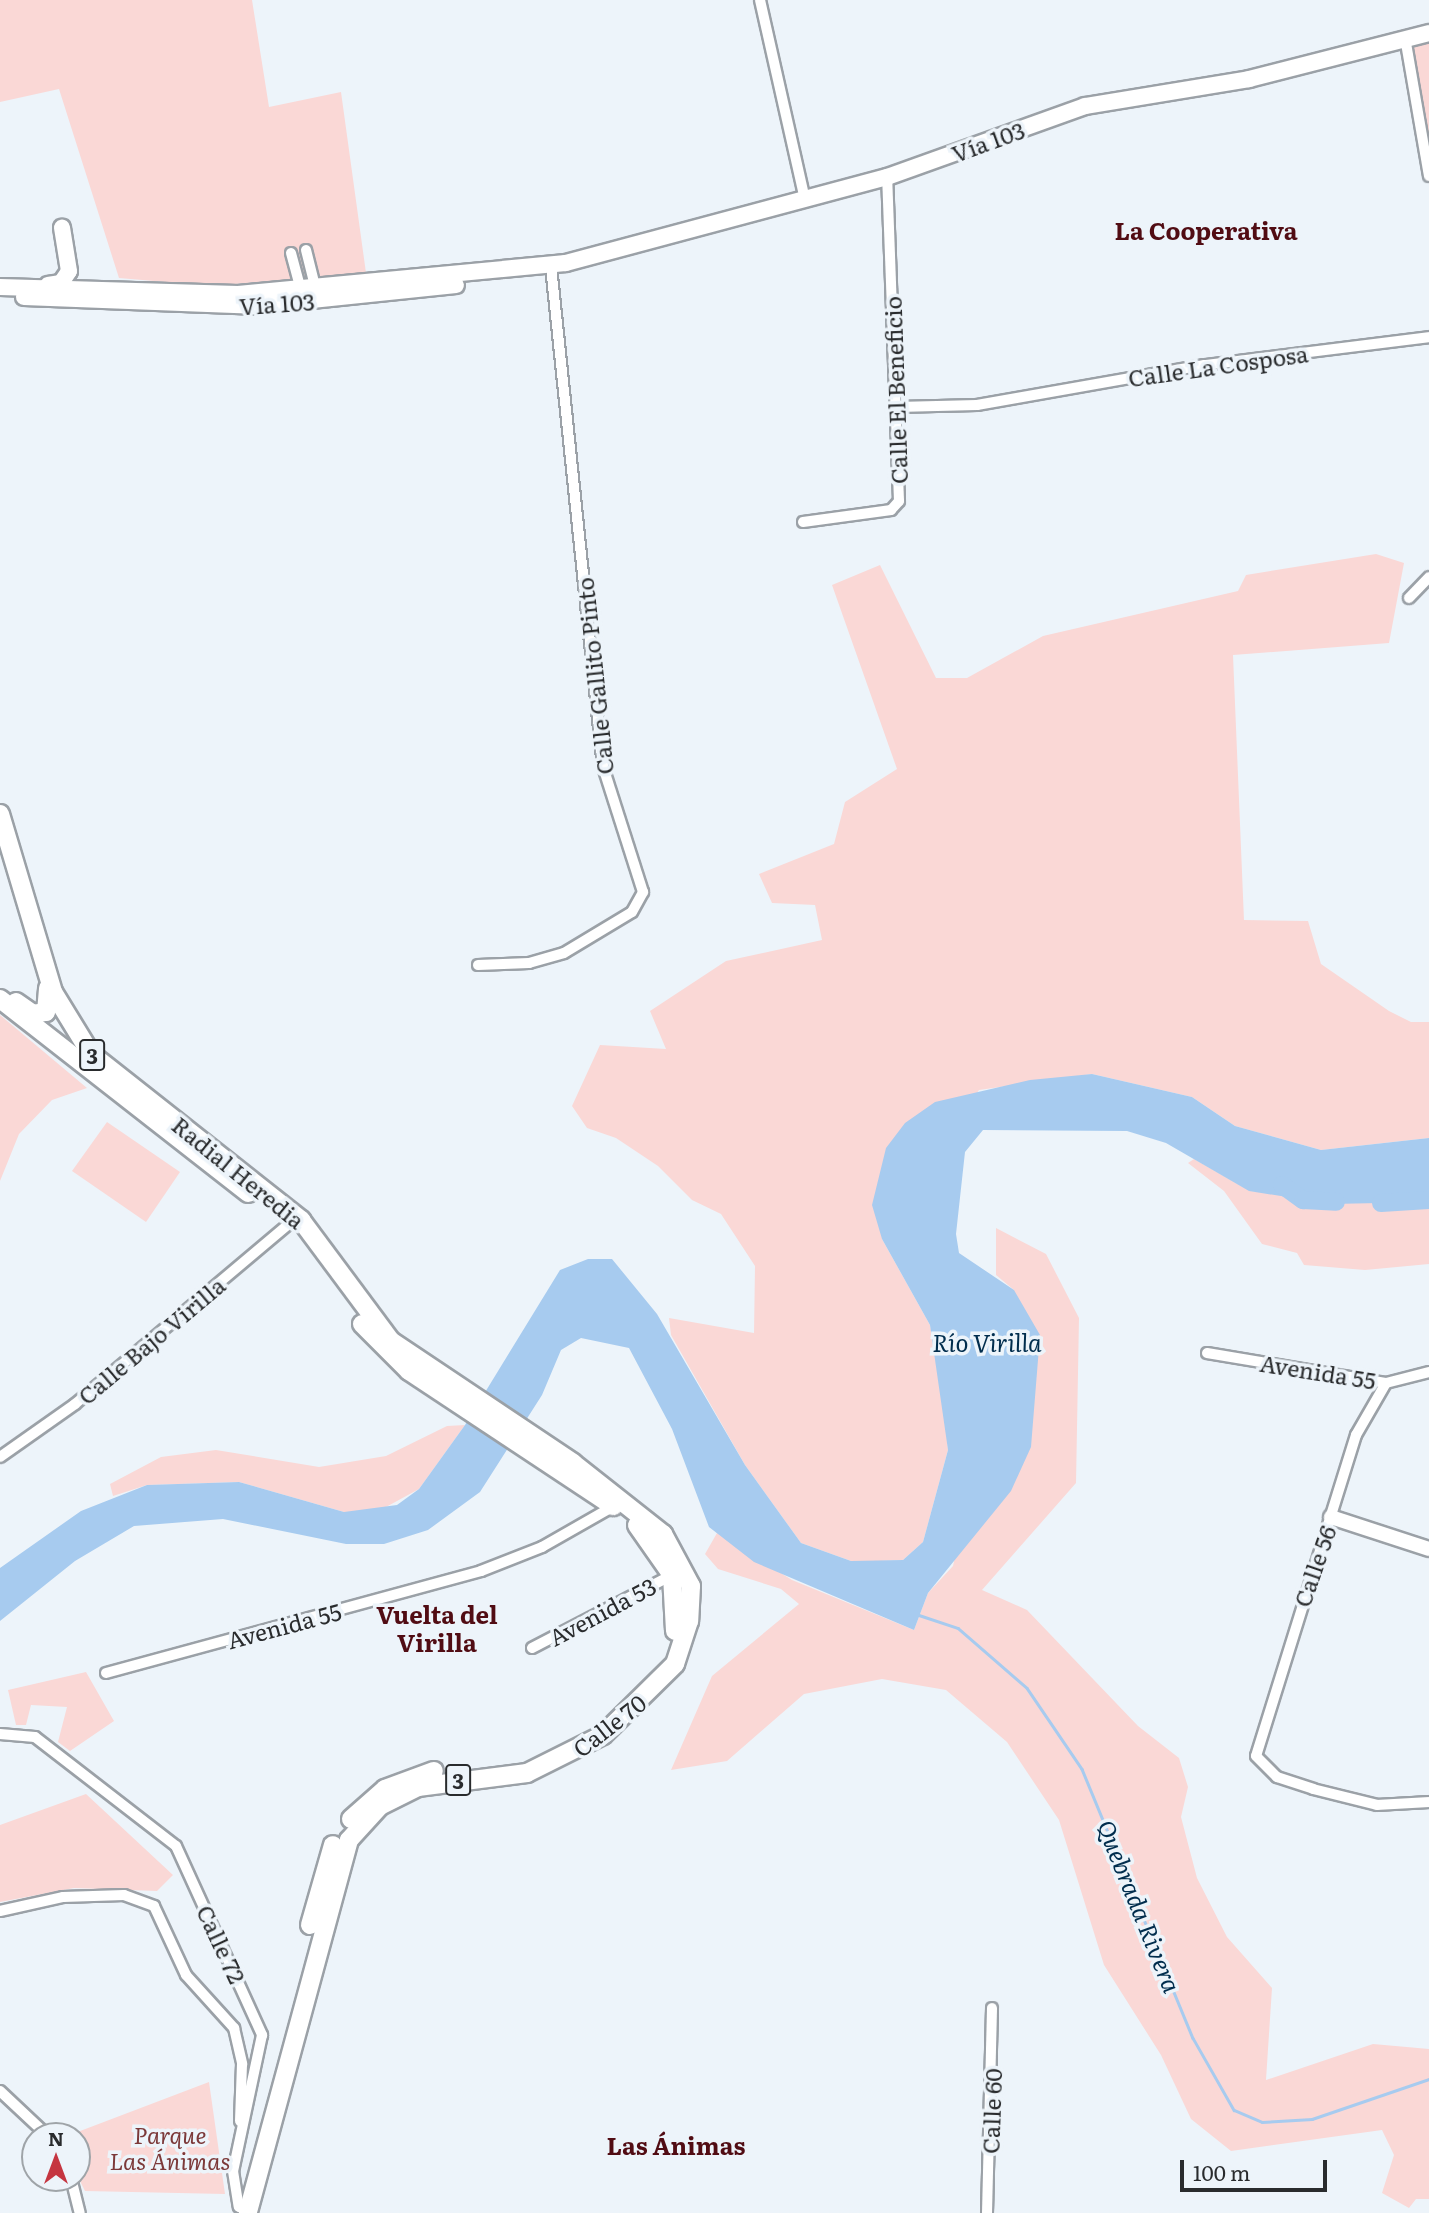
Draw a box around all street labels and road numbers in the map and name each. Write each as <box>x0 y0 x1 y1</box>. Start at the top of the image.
street label: Vía 103 <box>948 115 1028 167</box>
street label: Vía 103 <box>238 287 316 319</box>
street label: Calle El Beneficio <box>878 296 912 484</box>
street label: Calle La Cosposa <box>1126 339 1310 391</box>
street label: Calle Gallito Pinto <box>570 576 618 776</box>
road number: 3 <box>78 1038 106 1072</box>
street label: Radial Heredia <box>167 1110 311 1234</box>
street label: Calle Bajo Virilla <box>72 1271 230 1409</box>
street label: Avenida 55 <box>1258 1348 1378 1394</box>
street label: Calle 56 <box>1287 1522 1341 1610</box>
street label: Avenida 53 <box>544 1571 660 1651</box>
street label: Avenida 55 <box>224 1597 344 1653</box>
street label: Calle 70 <box>567 1688 651 1762</box>
road number: 3 <box>444 1762 472 1798</box>
street label: Calle 72 <box>192 1900 252 1988</box>
street label: Calle 60 <box>976 2068 1006 2154</box>

